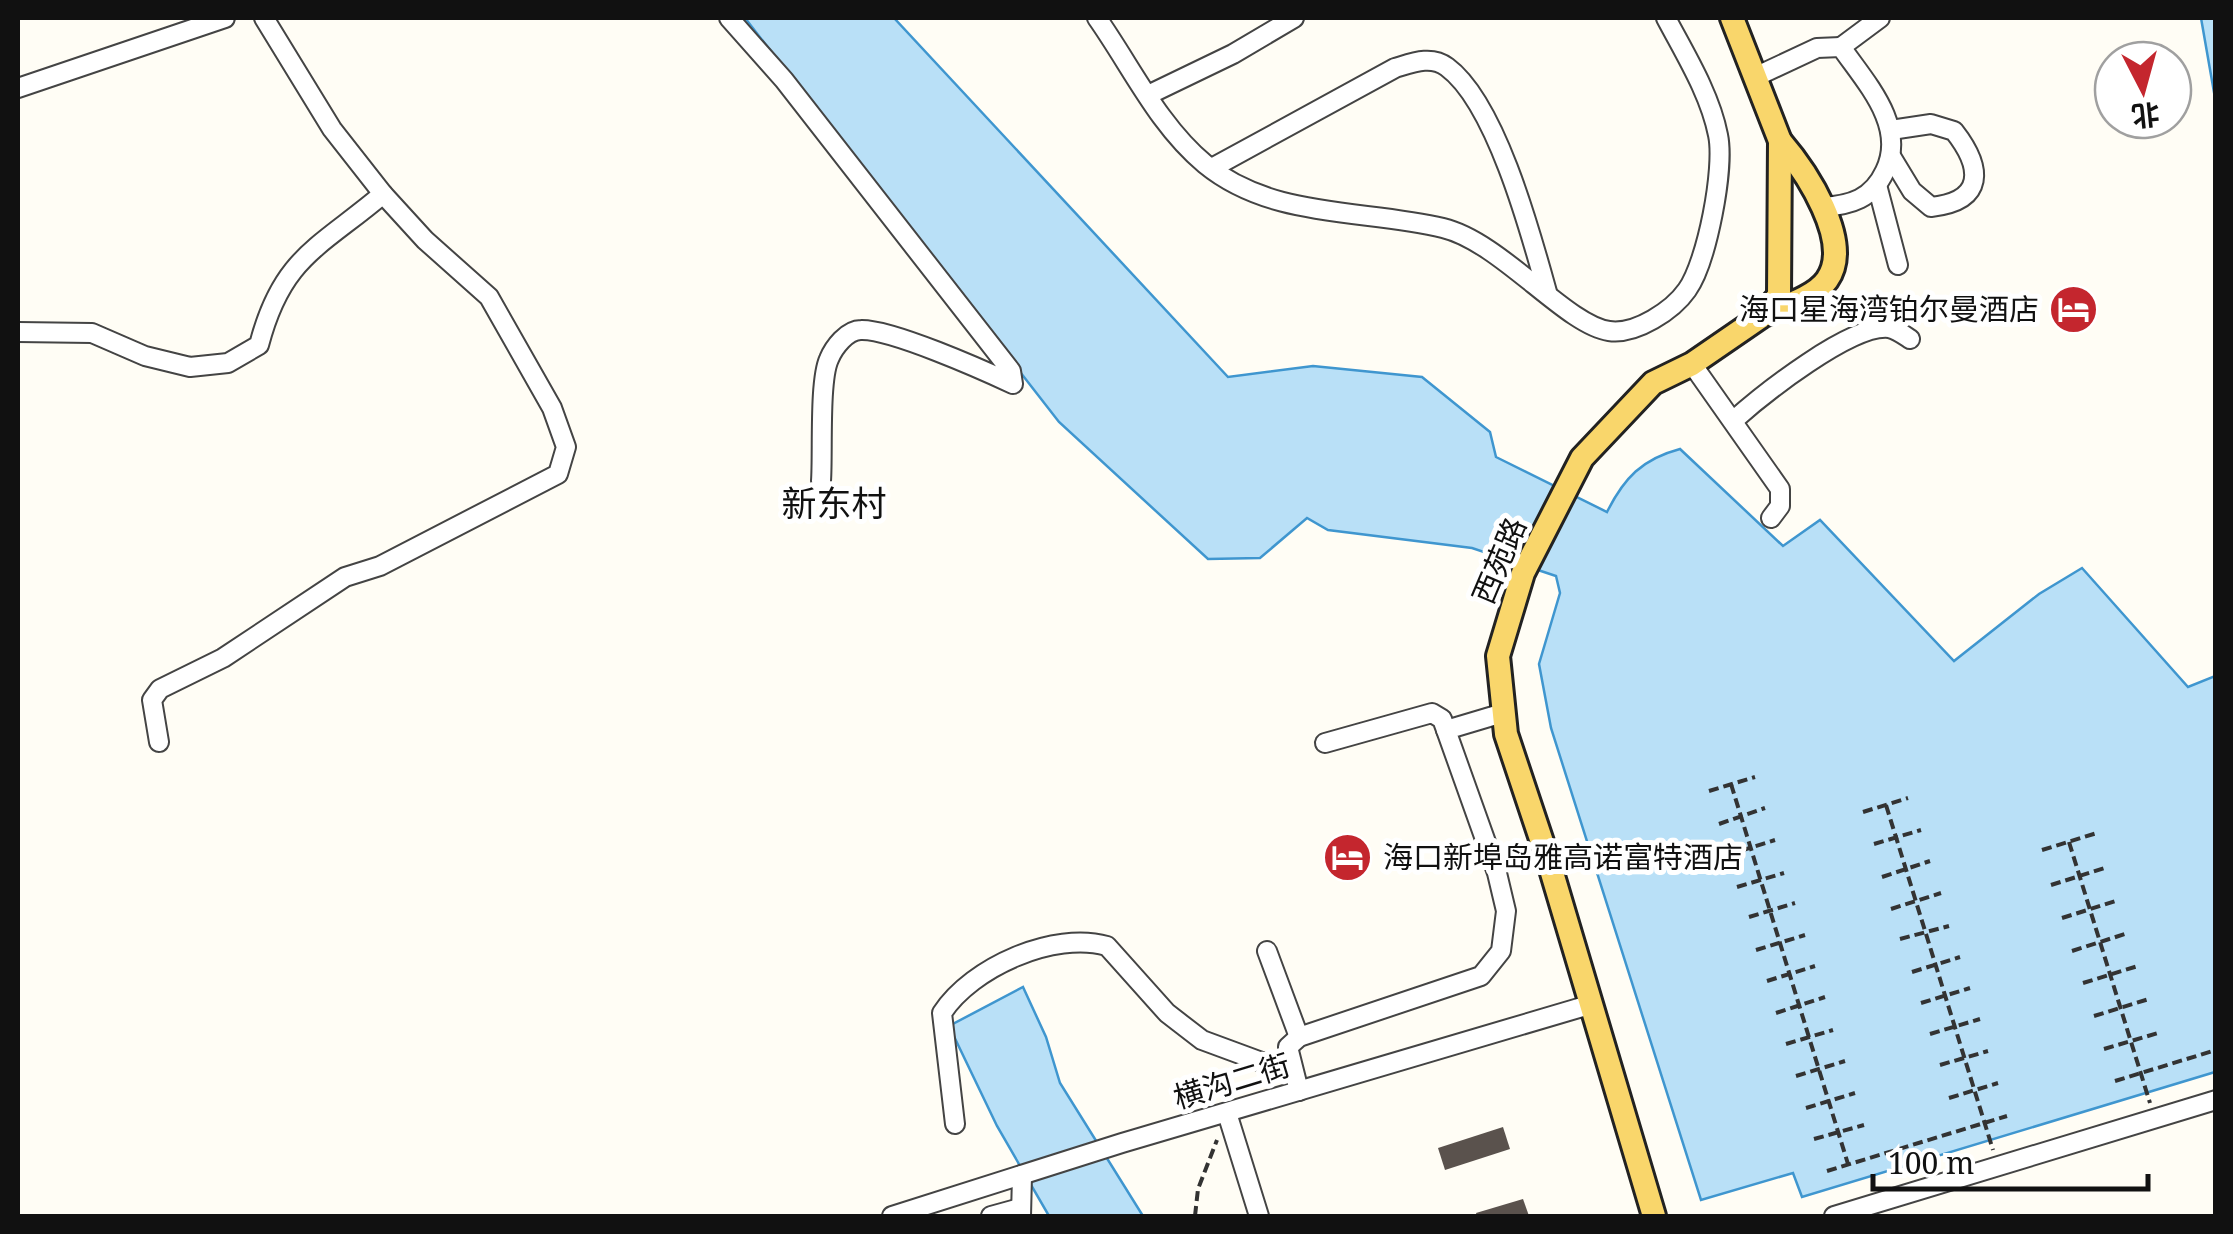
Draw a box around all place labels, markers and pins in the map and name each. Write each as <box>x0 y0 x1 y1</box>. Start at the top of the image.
hotel icon: 海口星海湾铂尔曼酒店 <box>2048 284 2100 336</box>
place label: 海口星海湾铂尔曼酒店 <box>1739 288 2039 329</box>
hotel icon: 海口新埠岛雅高诺富特酒店 <box>1322 832 1374 884</box>
place label: 海口新埠岛雅高诺富特酒店 <box>1383 836 1743 877</box>

